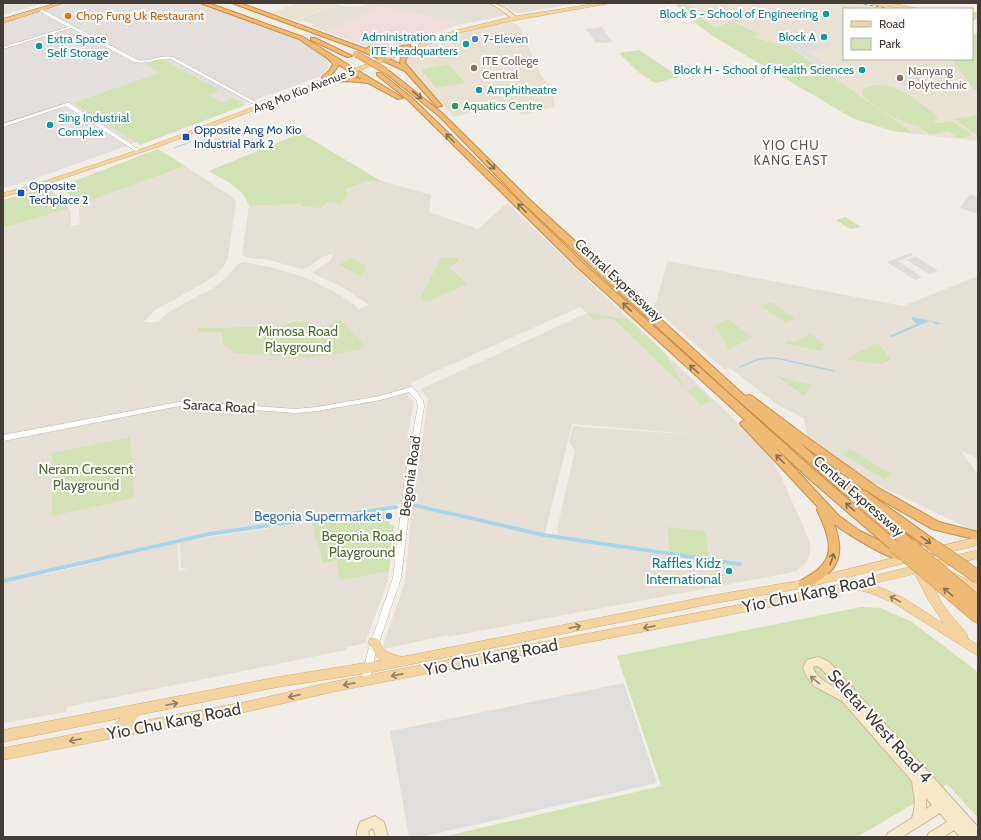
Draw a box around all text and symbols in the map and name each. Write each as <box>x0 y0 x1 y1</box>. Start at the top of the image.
place label: Block S - School of Engineering <box>660 6 819 21</box>
place label: Chop Fung Uk Restaurant <box>76 8 204 23</box>
legend <box>843 8 973 60</box>
marker: Block S - School of Engineering <box>821 9 831 19</box>
marker: Chop Fung Uk Restaurant <box>63 11 73 21</box>
text: Road <box>879 16 905 31</box>
place label: Administration and ITE Headquarters <box>362 29 458 58</box>
place label: Block A <box>779 29 817 44</box>
place label: Extra Space Self Storage <box>47 31 109 60</box>
place label: 7-Eleven <box>483 31 528 46</box>
marker: Block A <box>819 32 829 42</box>
marker: 7-Eleven <box>470 34 480 44</box>
text: Park <box>879 36 901 51</box>
marker: Administration and ITE Headquarters <box>461 39 471 49</box>
marker: Extra Space Self Storage <box>34 41 44 51</box>
place label: ITE College Central <box>482 53 539 82</box>
place label: Block H - School of Health Sciences <box>674 62 854 77</box>
street label: Ang Mo Kio Avenue 5 <box>251 63 357 116</box>
marker: ITE College Central <box>469 63 479 73</box>
place label: Nanyang Polytechnic <box>908 63 967 92</box>
marker: Block H - School of Health Sciences <box>857 65 867 75</box>
marker: Nanyang Polytechnic <box>895 73 905 83</box>
place label: Amphitheatre <box>487 82 557 97</box>
marker: Amphitheatre <box>474 85 484 95</box>
one-way arrow <box>412 90 422 99</box>
place label: Aquatics Centre <box>463 98 542 113</box>
marker: Aquatics Centre <box>450 101 460 111</box>
place label: Sing Industrial Complex <box>58 110 130 139</box>
marker: Sing Industrial Complex <box>45 120 55 130</box>
place label: Opposite Ang Mo Kio Industrial Park 2 <box>194 122 302 151</box>
marker: Opposite Ang Mo Kio Industrial Park 2 <box>181 132 191 142</box>
one-way arrow <box>445 133 455 143</box>
district label: YIO CHU KANG EAST <box>754 137 828 168</box>
one-way arrow <box>486 160 496 170</box>
place label: Opposite Techplace 2 <box>29 178 88 207</box>
marker: Opposite Techplace 2 <box>16 188 26 198</box>
one-way arrow <box>517 203 527 213</box>
street label: Central Expressway <box>571 234 667 326</box>
one-way arrow <box>622 302 632 312</box>
park label: Mimosa Road Playground <box>258 322 338 356</box>
one-way arrow <box>689 365 699 374</box>
street label: Saraca Road <box>182 395 256 417</box>
street label: Begonia Road <box>395 435 425 517</box>
street label: Central Expressway <box>810 452 908 540</box>
one-way arrow <box>775 454 785 464</box>
park label: Neram Crescent Playground <box>39 460 134 494</box>
one-way arrow <box>845 503 855 512</box>
place label: Begonia Supermarket <box>254 507 381 525</box>
marker: Begonia Supermarket <box>384 511 394 521</box>
park label: Begonia Road Playground <box>321 527 403 561</box>
one-way arrow <box>920 536 931 544</box>
one-way arrow <box>828 553 836 565</box>
place label: Raffles Kidz International <box>646 554 722 588</box>
marker: Raffles Kidz International <box>724 566 734 576</box>
street label: Yio Chu Kang Road <box>739 569 878 617</box>
one-way arrow <box>944 588 954 597</box>
one-way arrow <box>889 595 901 602</box>
one-way arrow <box>568 622 581 630</box>
one-way arrow <box>643 623 656 631</box>
street label: Yio Chu Kang Road <box>421 634 560 680</box>
street label: Seletar West Road 4 <box>824 665 936 787</box>
one-way arrow <box>391 671 404 679</box>
one-way arrow <box>810 675 821 684</box>
one-way arrow <box>342 680 355 688</box>
one-way arrow <box>288 692 301 700</box>
street label: Yio Chu Kang Road <box>104 698 243 744</box>
one-way arrow <box>165 700 178 708</box>
one-way arrow <box>69 736 82 744</box>

